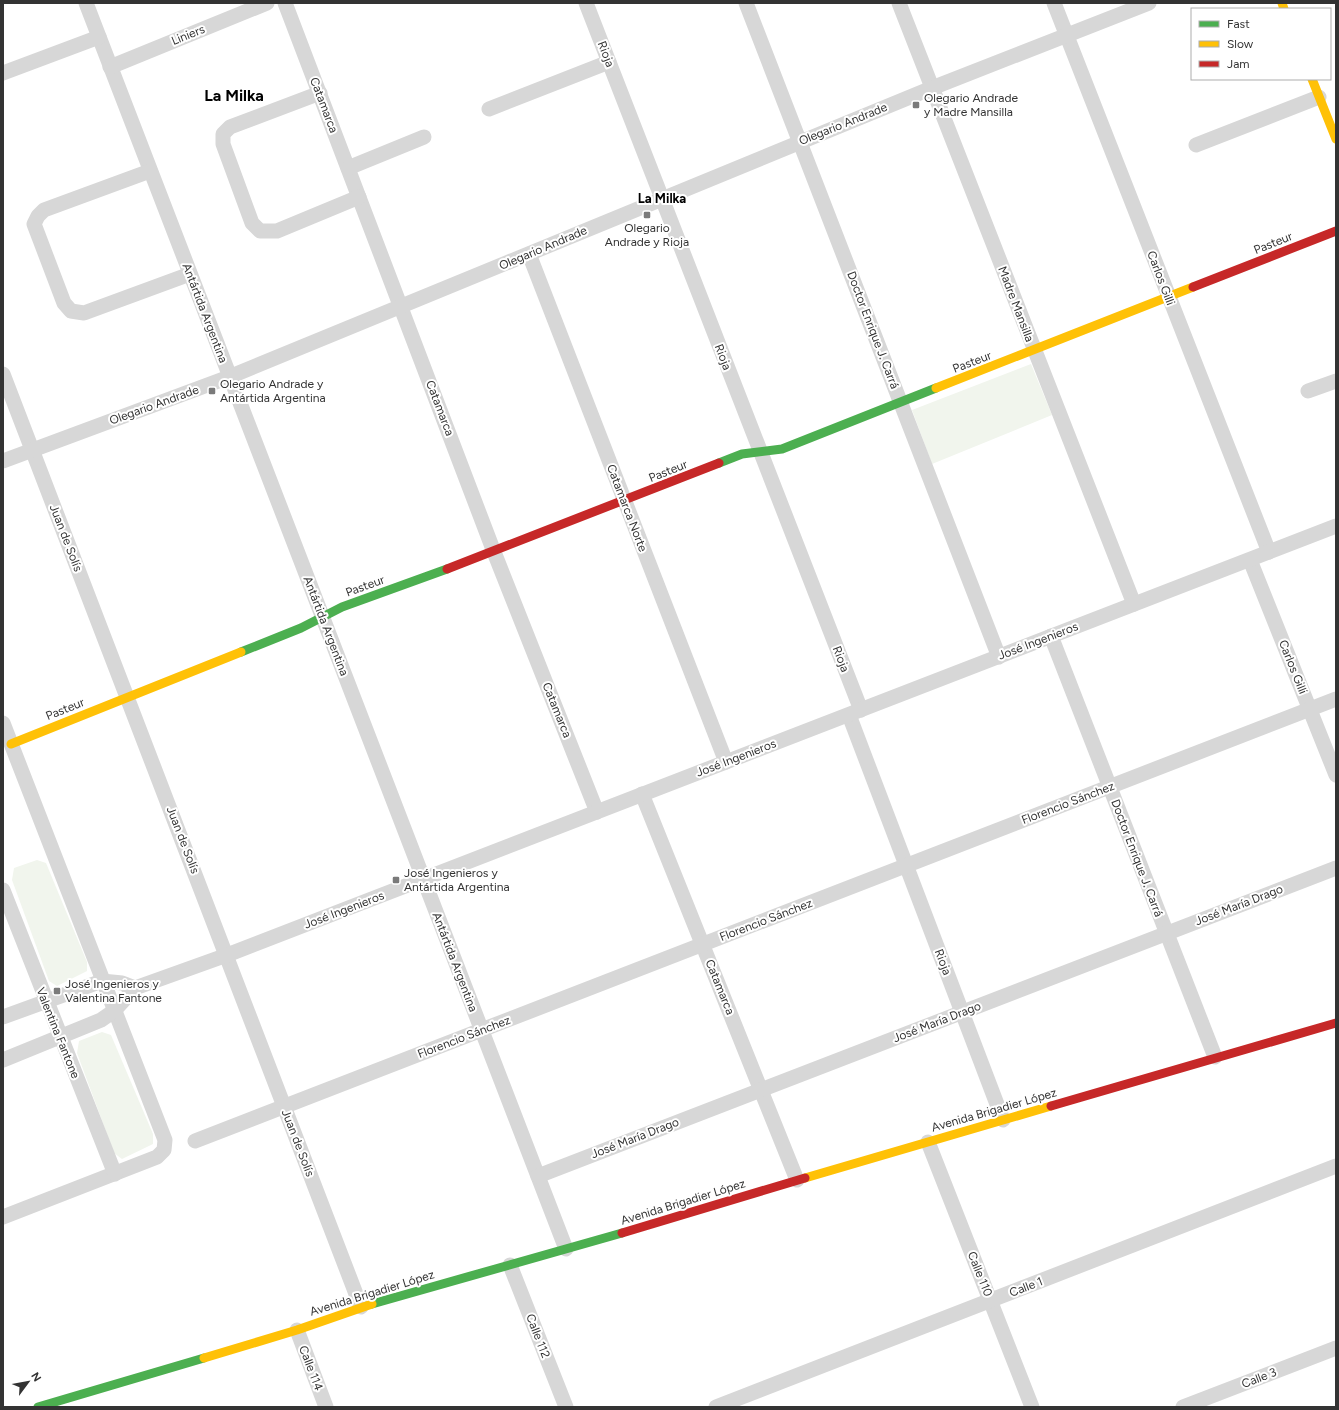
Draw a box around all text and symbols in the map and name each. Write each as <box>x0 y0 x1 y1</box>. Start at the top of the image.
legend <box>1191 8 1331 80</box>
text: Fast <box>1227 17 1250 31</box>
street label: Liniers <box>169 22 207 48</box>
text: Slow <box>1227 37 1254 51</box>
street label: Rioja <box>595 39 617 69</box>
text: Jam <box>1227 57 1250 71</box>
street label: Catamarca <box>307 75 341 135</box>
district label: La Milka <box>204 86 264 105</box>
place label: Olegario Andrade y Madre Mansilla <box>924 91 1018 119</box>
street label: Olegario Andrade <box>797 100 890 148</box>
marker: Olegario Andrade y Madre Mansilla <box>911 100 921 110</box>
district label: La Milka <box>638 191 686 206</box>
marker: Olegario Andrade y Rioja <box>642 210 652 220</box>
place label: Olegario Andrade y Rioja <box>605 221 689 249</box>
street label: Olegario Andrade <box>497 223 589 273</box>
street label: Pasteur <box>1252 229 1294 257</box>
street label: Carlos Gilli <box>1144 249 1178 307</box>
street label: Antártida Argentina <box>180 261 230 365</box>
street label: Madre Mansilla <box>995 264 1037 344</box>
street label: Doctor Enrique J. Carrá <box>844 269 902 391</box>
street label: Rioja <box>712 342 734 372</box>
street label: Pasteur <box>951 348 993 376</box>
place label: Olegario Andrade y Antártida Argentina <box>220 377 326 405</box>
street label: Catamarca <box>423 378 457 438</box>
street label: Olegario Andrade <box>107 382 201 428</box>
marker: Olegario Andrade y Antártida Argentina <box>207 386 217 396</box>
street label: Pasteur <box>647 457 689 485</box>
street label: Catamarca Norte <box>604 462 650 554</box>
street label: Juan de Solís <box>47 503 85 574</box>
street label: Pasteur <box>344 573 386 599</box>
street label: Antártida Argentina <box>301 574 351 678</box>
street label: José Ingenieros <box>996 619 1080 663</box>
street label: Carlos Gilli <box>1276 638 1310 696</box>
street label: Rioja <box>830 644 852 674</box>
street label: Catamarca <box>540 680 574 740</box>
street label: Pasteur <box>44 695 86 723</box>
street label: José Ingenieros <box>694 736 778 780</box>
street label: Florencio Sánchez <box>1020 779 1117 827</box>
street label: Doctor Enrique J. Carrá <box>1108 797 1166 919</box>
street label: Juan de Solís <box>164 805 202 876</box>
place label: José Ingenieros y Antártida Argentina <box>404 866 510 894</box>
marker: José Ingenieros y Antártida Argentina <box>391 875 401 885</box>
street label: José María Drago <box>1193 882 1285 928</box>
street label: José Ingenieros <box>302 888 386 932</box>
street label: Florencio Sánchez <box>718 896 815 944</box>
street label: Antártida Argentina <box>430 910 480 1014</box>
street label: Rioja <box>932 947 954 977</box>
street label: Catamarca <box>703 957 737 1017</box>
place label: José Ingenieros y Valentina Fantone <box>65 977 162 1005</box>
street label: Valentina Fantone <box>33 985 83 1081</box>
marker: José Ingenieros y Valentina Fantone <box>52 986 62 996</box>
street label: José María Drago <box>891 999 983 1045</box>
street label: Florencio Sánchez <box>416 1013 513 1061</box>
street label: Avenida Brigadier López <box>930 1085 1058 1135</box>
street label: Juan de Solís <box>279 1108 317 1179</box>
street label: José María Drago <box>589 1115 681 1161</box>
street label: Avenida Brigadier López <box>619 1176 747 1228</box>
street label: Calle 110 <box>965 1250 995 1299</box>
street label: Avenida Brigadier López <box>308 1267 436 1319</box>
street label: Calle 1 <box>1007 1274 1045 1300</box>
street label: Calle 112 <box>523 1312 553 1360</box>
street label: Calle 114 <box>296 1344 326 1393</box>
north arrow <box>8 1362 48 1402</box>
street label: Calle 3 <box>1240 1365 1278 1391</box>
text: N <box>28 1370 44 1384</box>

